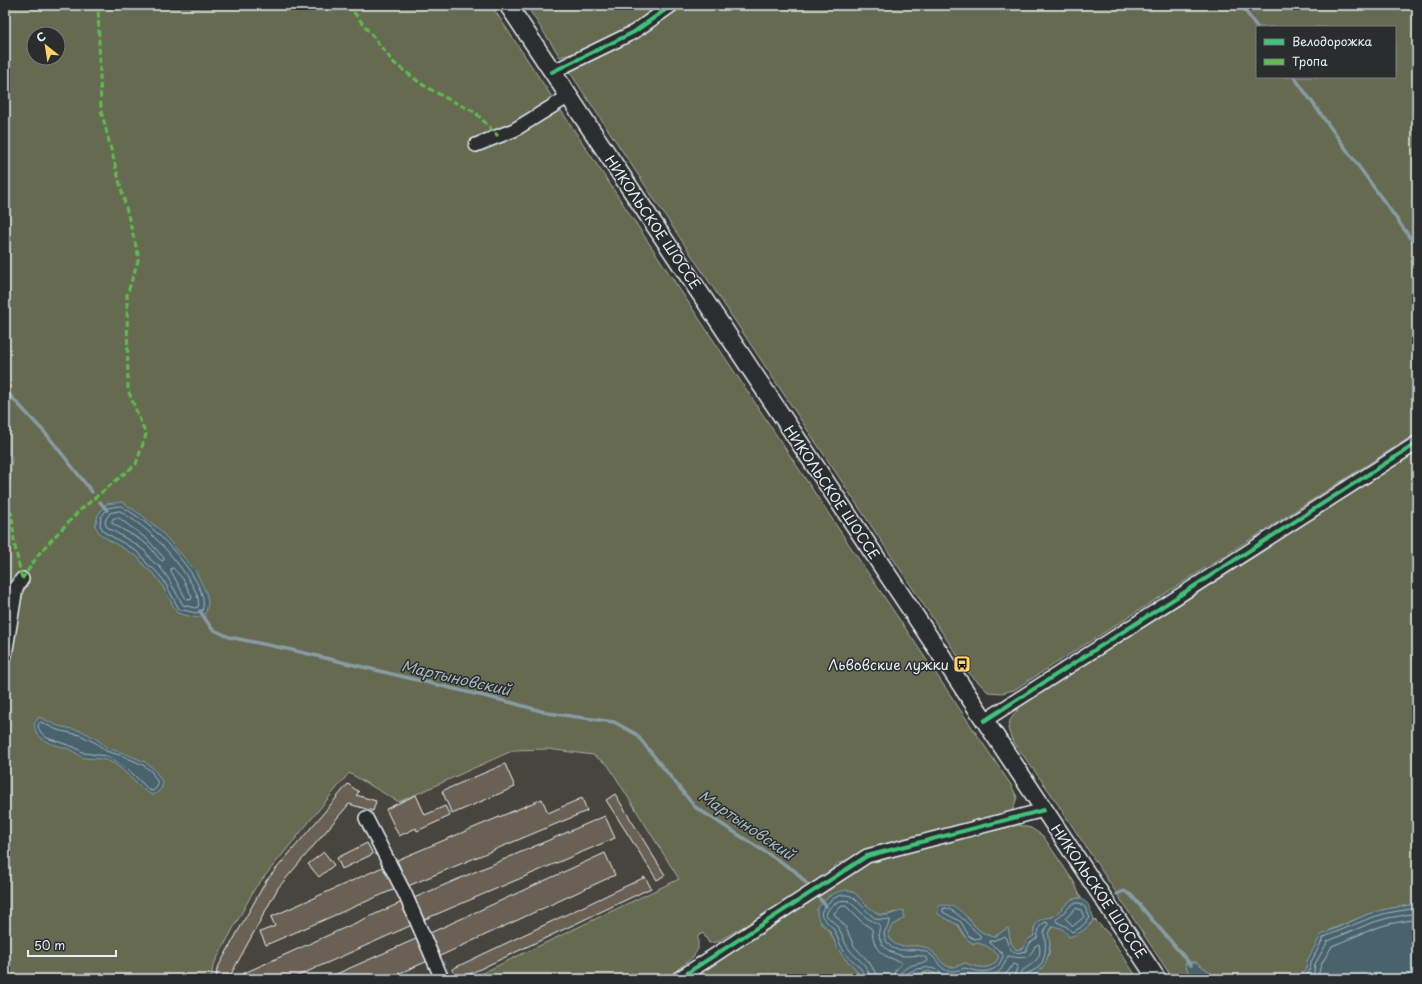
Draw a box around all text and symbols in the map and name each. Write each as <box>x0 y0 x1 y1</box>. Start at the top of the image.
north arrow <box>26 26 66 66</box>
legend <box>1256 26 1396 78</box>
text: С <box>33 27 49 46</box>
text: Велодорожка <box>1292 32 1372 50</box>
text: Тропа <box>1292 52 1328 70</box>
street label: НИКОЛЬСКОЕ ШОССЕ <box>600 151 706 293</box>
street label: НИКОЛЬСКОЕ ШОССЕ <box>779 421 885 563</box>
water label: Мартыновский <box>399 653 515 701</box>
place label: Львовские лужки <box>828 654 949 675</box>
bus stop icon: Львовские лужки <box>952 654 972 674</box>
water label: Мартыновский <box>695 783 801 866</box>
street label: НИКОЛЬСКОЕ ШОССЕ <box>1046 820 1152 962</box>
scale bar <box>28 932 116 958</box>
text: 50 m <box>34 936 65 954</box>

